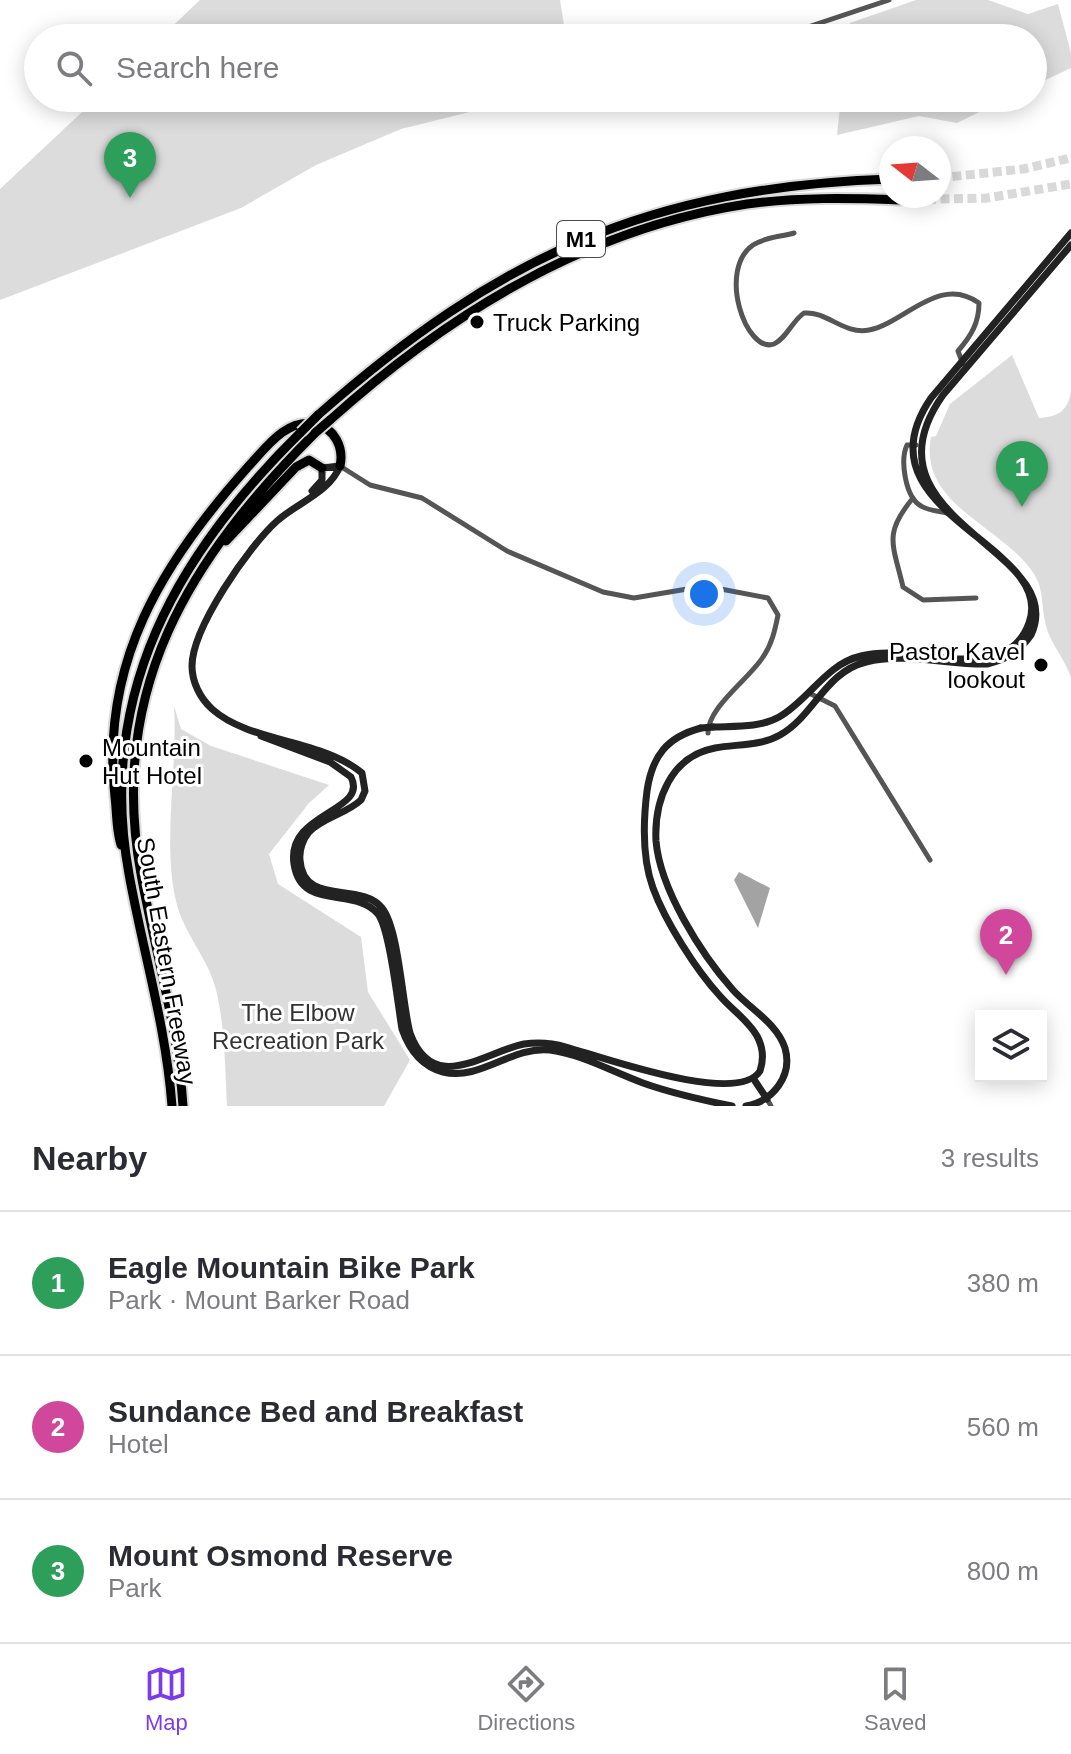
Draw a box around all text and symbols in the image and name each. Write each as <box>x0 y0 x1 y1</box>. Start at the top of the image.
search box <box>24 24 1047 112</box>
icon: search <box>52 46 96 90</box>
text: Search here <box>116 51 279 84</box>
pin: 3 <box>104 132 156 198</box>
north arrow <box>879 136 951 208</box>
road number: M1 <box>557 221 605 257</box>
place label: Truck Parking <box>493 309 640 336</box>
marker: Truck Parking <box>468 313 486 331</box>
pin: 1 <box>996 441 1048 507</box>
your location <box>684 574 724 614</box>
place label: Pastor Kavel lookout <box>889 638 1025 693</box>
marker: Pastor Kavel lookout <box>1032 656 1050 674</box>
place label: Mountain Hut Hotel <box>102 734 202 789</box>
marker: Mountain Hut Hotel <box>77 752 95 770</box>
street label: South Eastern Freeway <box>132 835 202 1087</box>
pin: 2 <box>980 909 1032 975</box>
park label: The Elbow Recreation Park <box>212 999 385 1054</box>
map controls <box>975 1010 1047 1082</box>
button: layers <box>975 1010 1047 1082</box>
text: Nearby <box>32 1139 147 1177</box>
text: 3 results <box>941 1143 1039 1173</box>
text: Eagle Mountain Bike Park <box>108 1251 475 1284</box>
text: 1 <box>51 1268 65 1298</box>
text: 380 m <box>967 1268 1039 1298</box>
text: Park · Mount Barker Road <box>108 1285 410 1315</box>
text: Sundance Bed and Breakfast <box>108 1395 523 1428</box>
text: 2 <box>51 1412 65 1442</box>
text: 560 m <box>967 1412 1039 1442</box>
text: Hotel <box>108 1429 169 1459</box>
text: Mount Osmond Reserve <box>108 1539 453 1572</box>
text: 3 <box>51 1556 65 1586</box>
text: 800 m <box>967 1556 1039 1586</box>
text: Park <box>108 1573 161 1603</box>
tab: Map <box>144 1662 188 1736</box>
tab: Directions <box>477 1662 575 1736</box>
tab: Saved <box>864 1662 927 1736</box>

